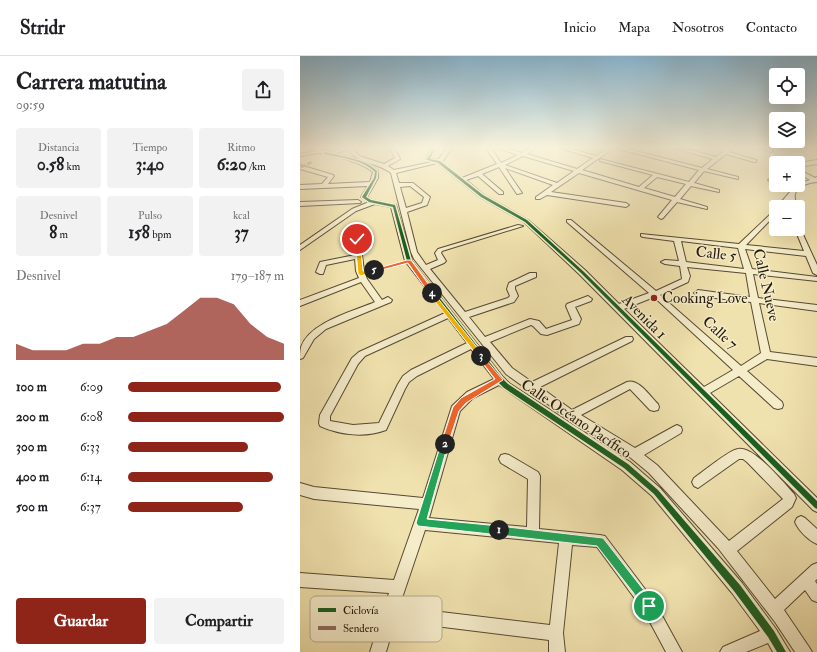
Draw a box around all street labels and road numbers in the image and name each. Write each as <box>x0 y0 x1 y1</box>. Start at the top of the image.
street label: Calle 5 <box>695 242 738 266</box>
street label: Calle Nueve <box>748 247 784 323</box>
street label: Avenida 1 <box>617 290 670 343</box>
street label: Calle 7 <box>698 312 742 354</box>
street label: Calle Océano Pacífico <box>517 375 635 463</box>

